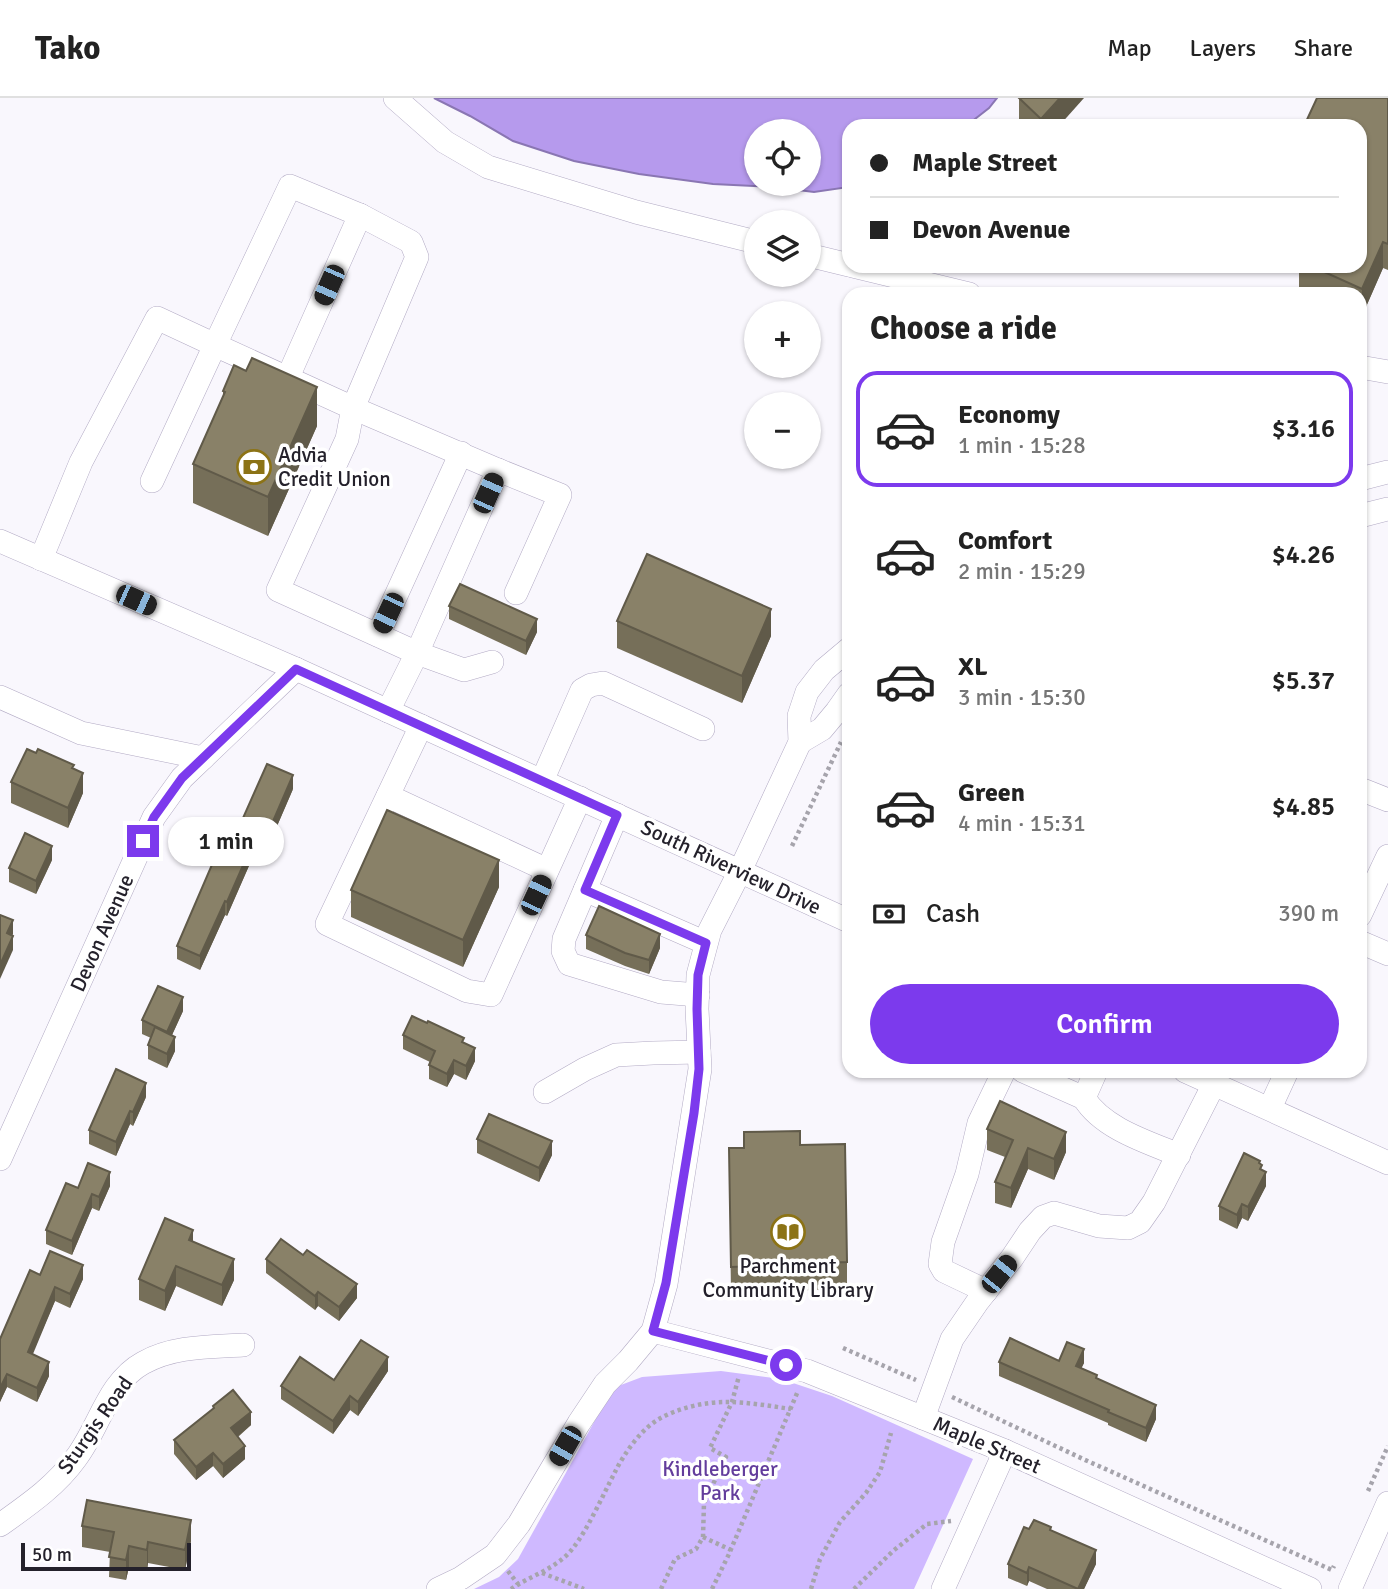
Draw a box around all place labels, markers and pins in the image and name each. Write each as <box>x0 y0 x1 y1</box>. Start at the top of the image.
place label: Advia Credit Union <box>278 442 391 492</box>
bank icon: Advia Credit Union <box>235 448 273 486</box>
library icon: Parchment Community Library <box>769 1213 807 1251</box>
place label: Parchment Community Library <box>703 1253 874 1303</box>

